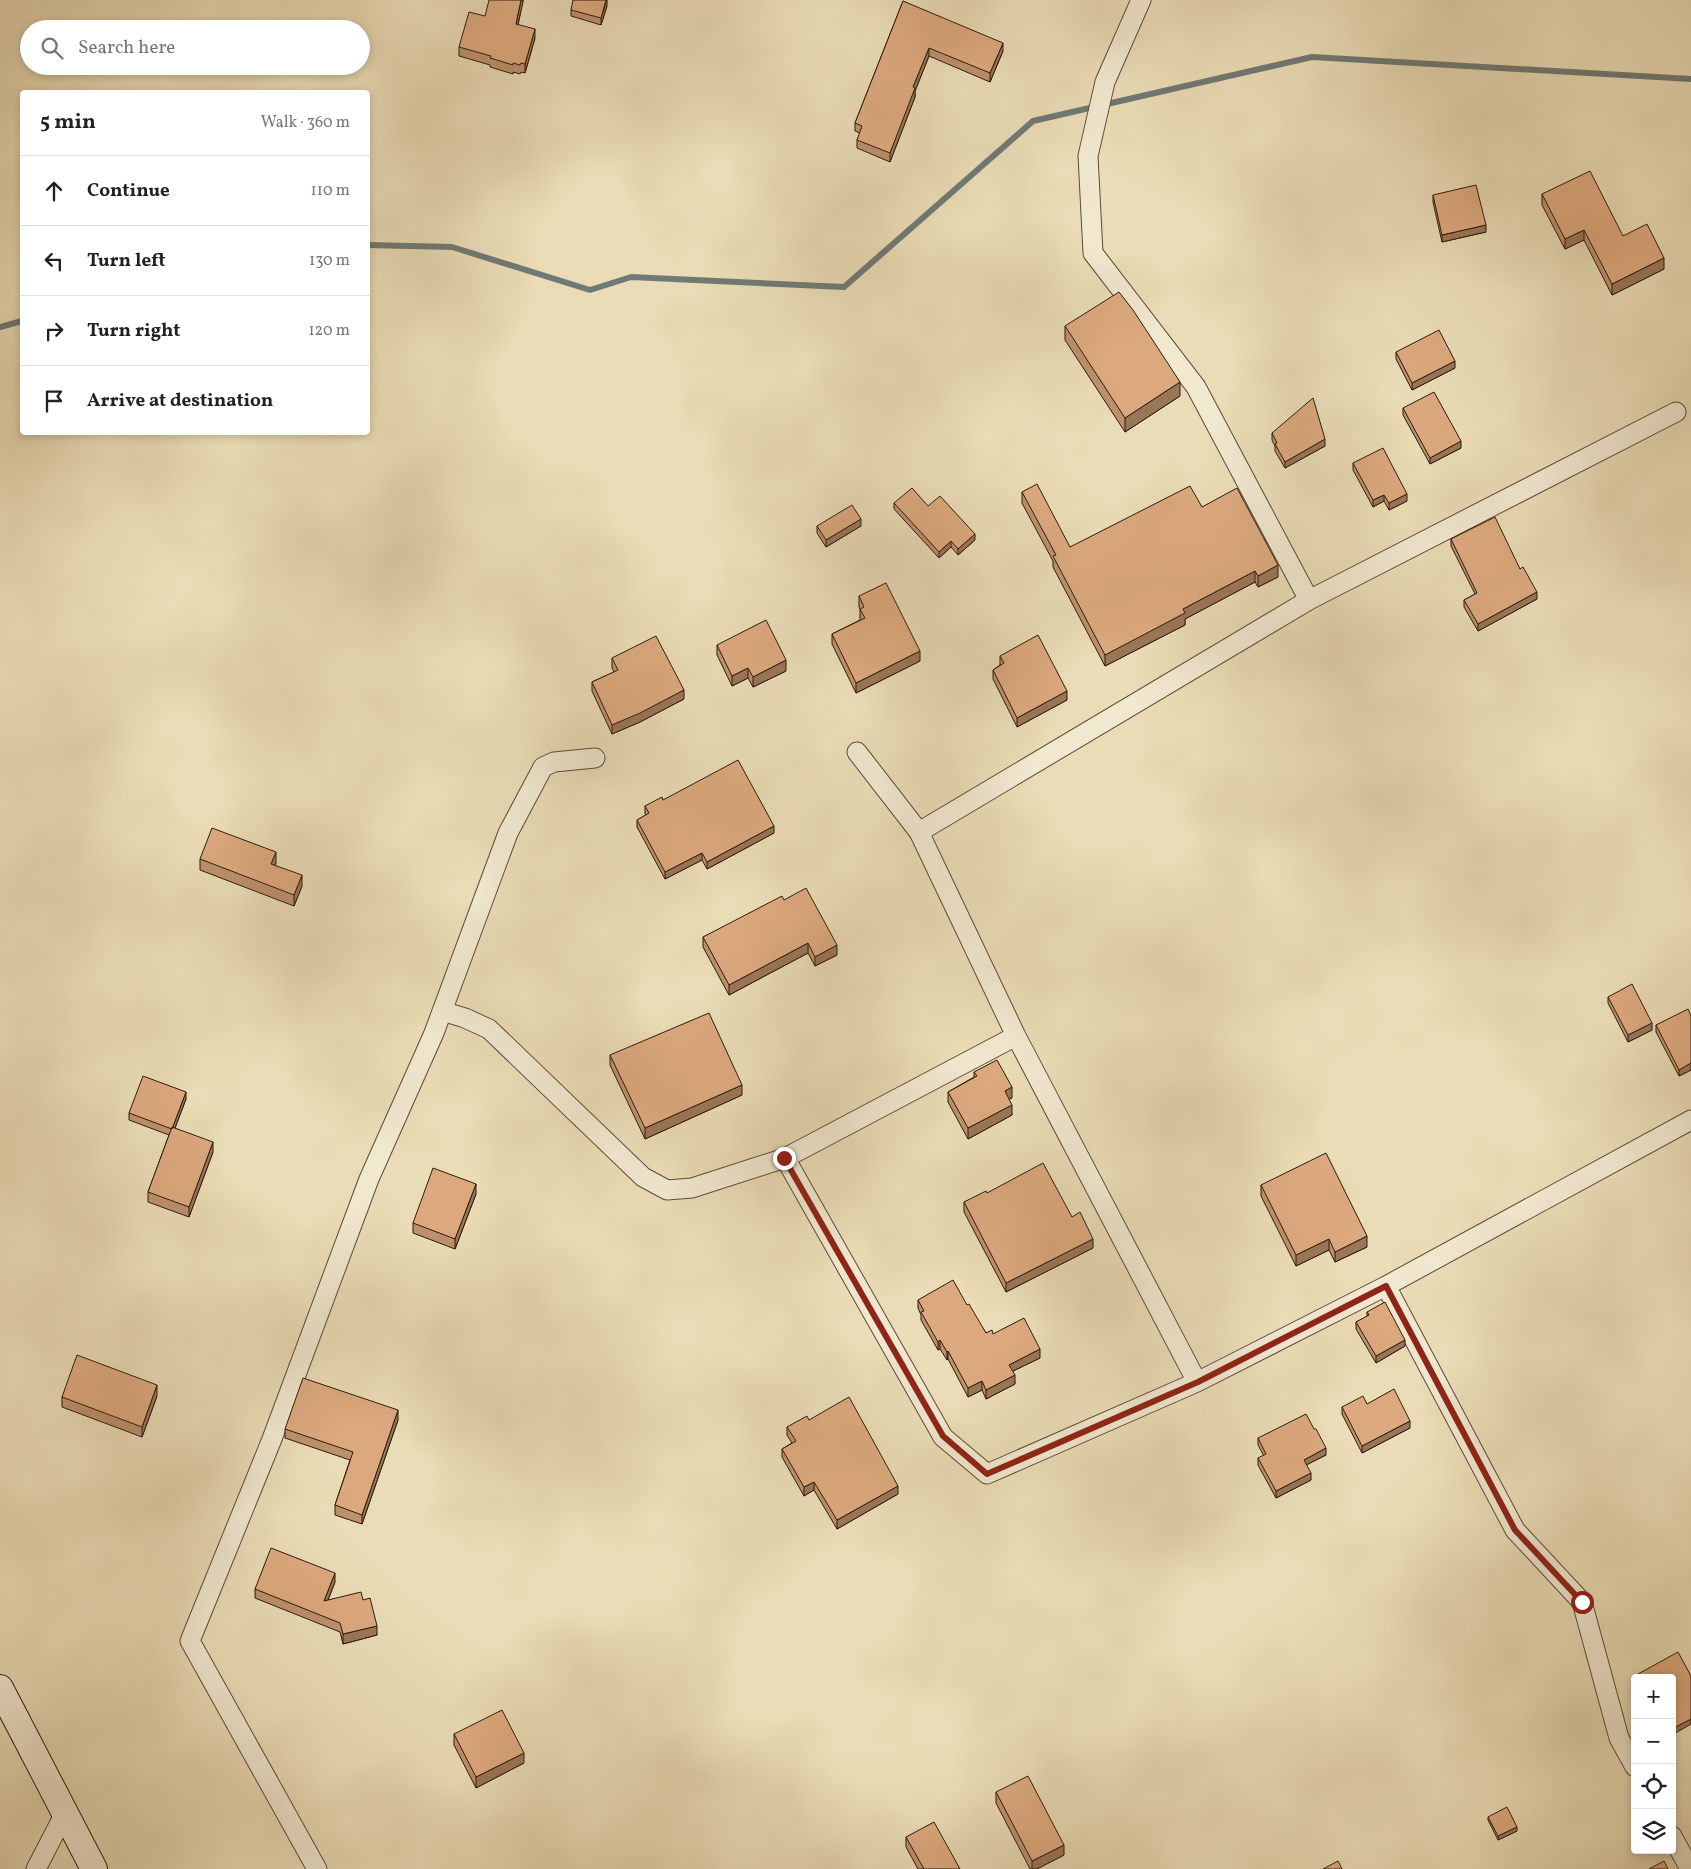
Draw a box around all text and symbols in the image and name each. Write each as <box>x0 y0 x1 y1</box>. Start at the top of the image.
search box <box>20 20 370 75</box>
icon: search <box>38 34 66 62</box>
text: Search here <box>78 35 175 61</box>
text: 5 min <box>40 108 96 137</box>
text: Walk · 360 m <box>261 112 350 134</box>
icon: ahead <box>40 177 68 205</box>
text: Continue <box>87 178 170 204</box>
text: 110 m <box>311 180 350 202</box>
icon: left <box>40 247 68 275</box>
text: Turn left <box>87 248 166 274</box>
text: 130 m <box>309 250 350 272</box>
icon: right <box>40 317 68 345</box>
text: Turn right <box>87 318 180 344</box>
text: 120 m <box>308 320 350 342</box>
icon: arrive <box>40 387 68 415</box>
text: Arrive at destination <box>87 388 273 414</box>
route end <box>773 1147 796 1170</box>
route start <box>1571 1591 1594 1614</box>
map controls <box>1631 1674 1676 1854</box>
button: + <box>1631 1674 1676 1719</box>
button: − <box>1631 1719 1676 1764</box>
button: locate <box>1631 1764 1676 1809</box>
button: layers <box>1631 1809 1676 1854</box>

